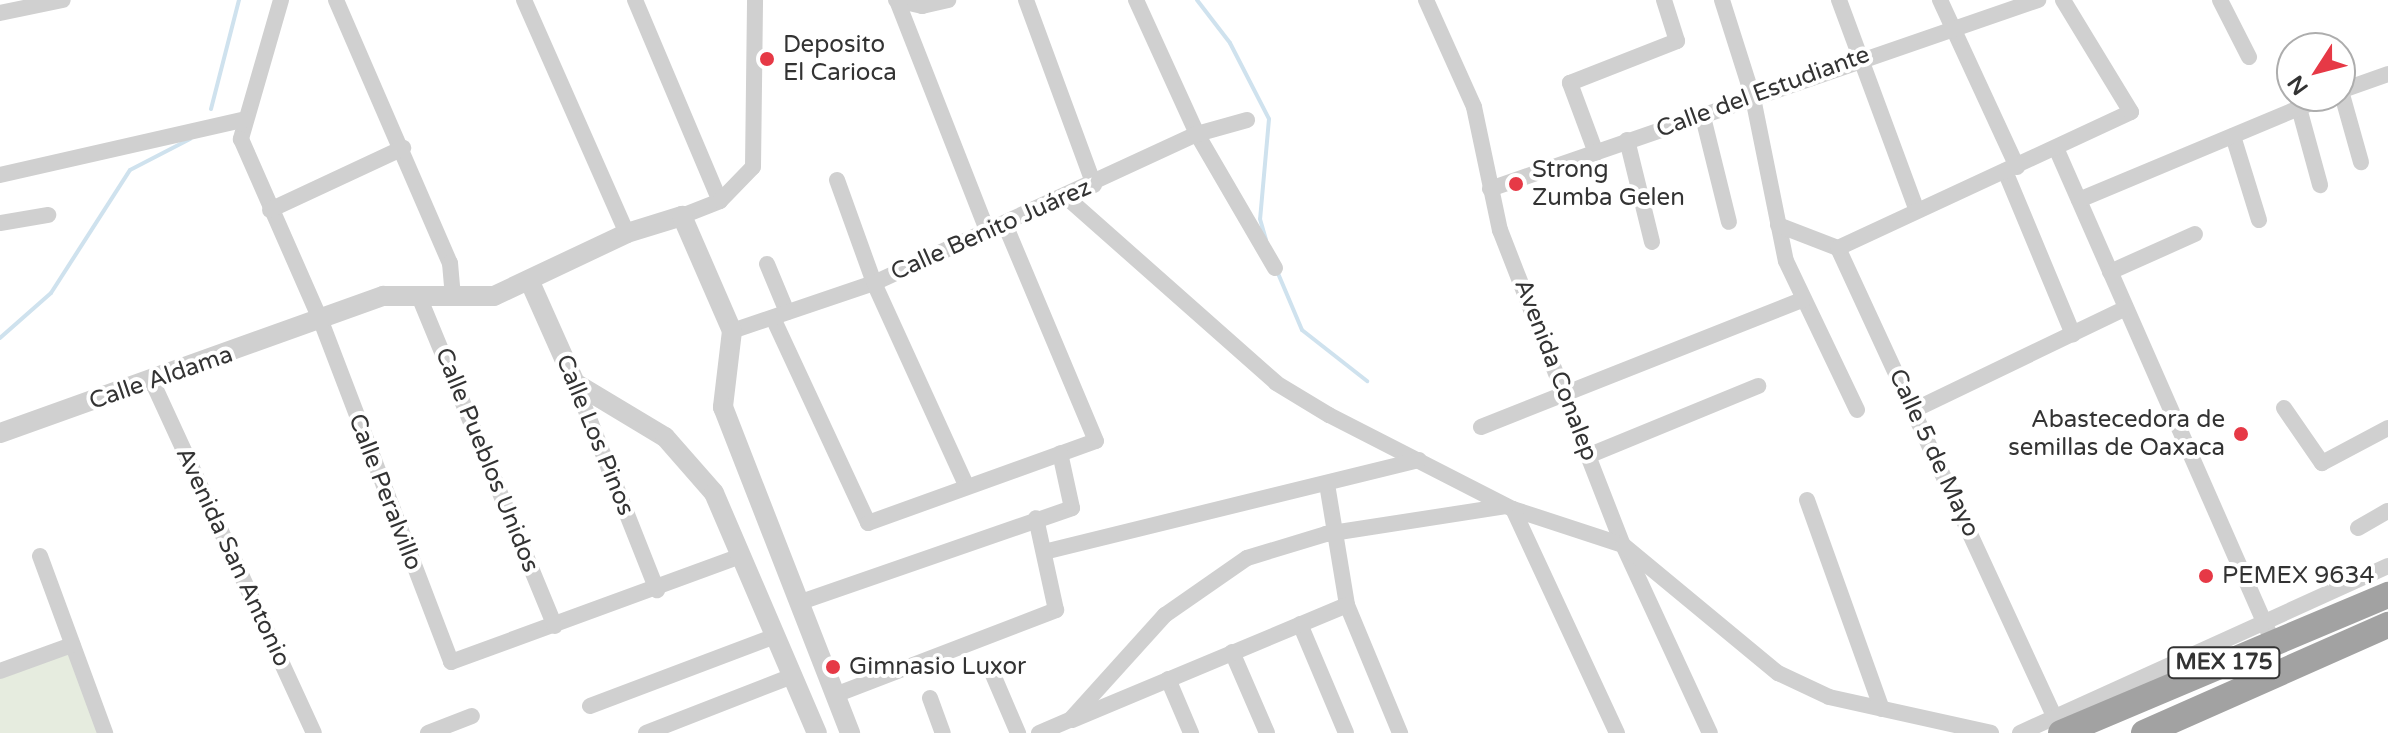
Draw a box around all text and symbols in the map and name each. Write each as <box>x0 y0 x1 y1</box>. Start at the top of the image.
place label: Deposito El Carioca <box>783 31 897 87</box>
north arrow <box>2276 32 2356 112</box>
street label: Calle del Estudiante <box>1652 40 1874 144</box>
marker: Deposito El Carioca <box>758 50 776 68</box>
text: N <box>2282 70 2314 100</box>
place label: Strong Zumba Gelen <box>1532 156 1685 212</box>
street label: Calle Benito Juárez <box>886 173 1096 287</box>
marker: Strong Zumba Gelen <box>1507 175 1525 193</box>
street label: Avenida Conalep <box>1508 275 1604 465</box>
street label: Calle Aldama <box>85 340 237 416</box>
street label: Calle Pueblos Unidos <box>429 344 545 576</box>
street label: Calle Los Pinos <box>550 350 640 520</box>
street label: Calle 5 de Mayo <box>1882 364 1986 542</box>
place label: Abastecedora de semillas de Oaxaca <box>2008 406 2225 462</box>
street label: Calle Peralvillo <box>342 410 428 574</box>
marker: Abastecedora de semillas de Oaxaca <box>2232 425 2250 443</box>
street label: Avenida San Antonio <box>170 443 296 671</box>
place label: PEMEX 9634 <box>2222 562 2375 590</box>
marker: PEMEX 9634 <box>2197 567 2215 585</box>
road number: MEX 175 <box>2166 645 2282 681</box>
place label: Gimnasio Luxor <box>849 653 1026 681</box>
marker: Gimnasio Luxor <box>824 658 842 676</box>

